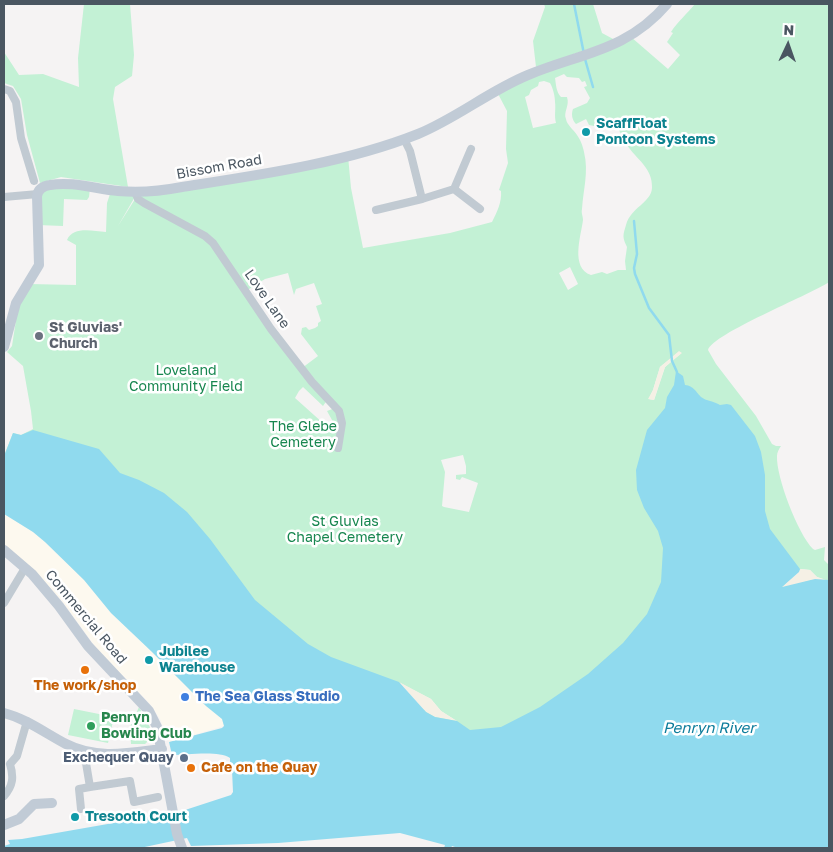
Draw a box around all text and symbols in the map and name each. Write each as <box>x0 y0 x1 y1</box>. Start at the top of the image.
north arrow <box>763 20 813 70</box>
text: N <box>783 21 795 38</box>
place label: ScaffFloat Pontoon Systems <box>596 116 716 148</box>
marker: ScaffFloat Pontoon Systems <box>580 126 592 138</box>
street label: Bissom Road <box>175 151 263 183</box>
street label: Love Lane <box>241 266 293 332</box>
place label: St Gluvias' Church <box>49 320 122 352</box>
marker: St Gluvias' Church <box>33 330 45 342</box>
park label: Loveland Community Field <box>129 363 243 396</box>
park label: The Glebe Cemetery <box>269 419 337 452</box>
park label: St Gluvias Chapel Cemetery <box>287 514 403 546</box>
street label: Commercial Road <box>42 567 130 667</box>
place label: Jubilee Warehouse <box>159 644 235 676</box>
marker: Jubilee Warehouse <box>143 654 155 666</box>
marker: The work/shop <box>79 664 91 676</box>
place label: The work/shop <box>34 678 136 694</box>
place label: The Sea Glass Studio <box>195 689 340 705</box>
marker: The Sea Glass Studio <box>179 691 191 703</box>
place label: Penryn Bowling Club <box>101 710 191 742</box>
water label: Penryn River <box>663 719 755 737</box>
marker: Penryn Bowling Club <box>85 720 97 732</box>
place label: Exchequer Quay <box>63 750 174 766</box>
marker: Exchequer Quay <box>178 752 190 764</box>
place label: Cafe on the Quay <box>201 760 317 776</box>
marker: Cafe on the Quay <box>185 762 197 774</box>
place label: Tresooth Court <box>85 809 187 825</box>
marker: Tresooth Court <box>69 811 81 823</box>

